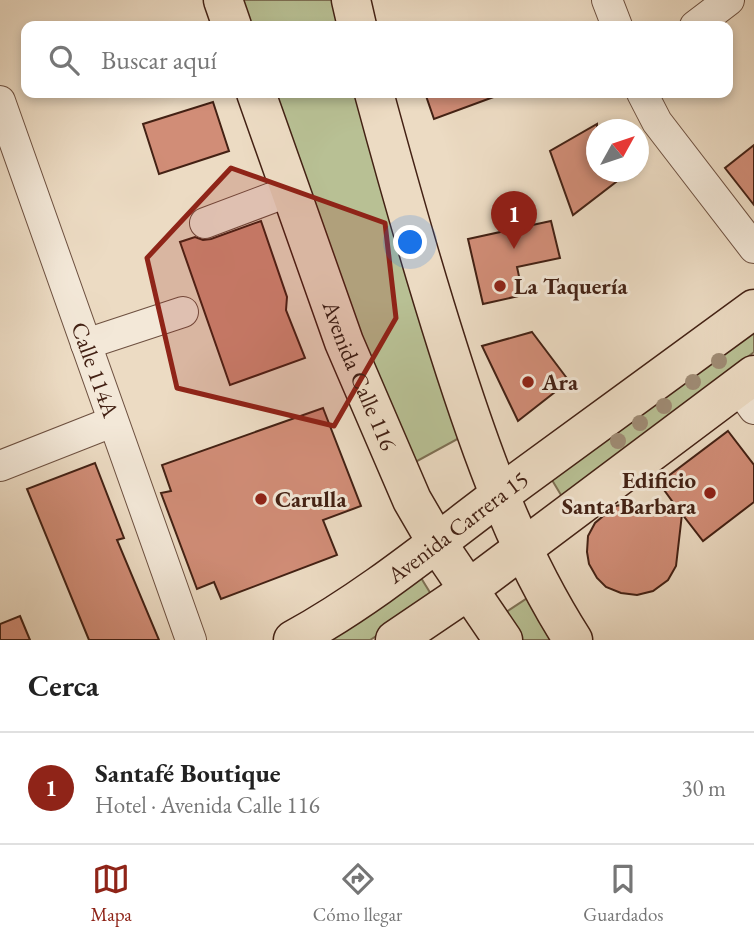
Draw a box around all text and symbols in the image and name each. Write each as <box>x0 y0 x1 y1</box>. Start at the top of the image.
search box <box>21 21 733 98</box>
icon: search <box>45 41 83 79</box>
text: Buscar aquí <box>101 43 217 77</box>
north arrow <box>586 119 649 182</box>
pin: 1 <box>491 191 537 249</box>
your location <box>393 225 427 259</box>
place label: La Taquería <box>514 271 629 301</box>
marker: La Taquería <box>492 278 508 294</box>
street label: Avenida Calle 116 <box>315 296 404 455</box>
street label: Calle 114A <box>64 318 126 422</box>
place label: Ara <box>541 367 579 397</box>
marker: Ara <box>520 374 536 390</box>
street label: Avenida Carrera 15 <box>380 464 534 591</box>
place label: Edificio Santa Barbara <box>562 465 697 521</box>
place label: Carulla <box>275 484 347 514</box>
marker: Edificio Santa Barbara <box>702 485 718 501</box>
marker: Carulla <box>253 491 269 507</box>
text: Cerca <box>28 666 99 705</box>
text: Santafé Boutique <box>95 756 281 790</box>
text: 1 <box>45 773 57 803</box>
text: 30 m <box>681 773 726 803</box>
text: Hotel · Avenida Calle 116 <box>95 790 320 820</box>
tab: Mapa <box>90 860 132 927</box>
tab: Cómo llegar <box>313 860 402 927</box>
tab: Guardados <box>583 860 664 927</box>

